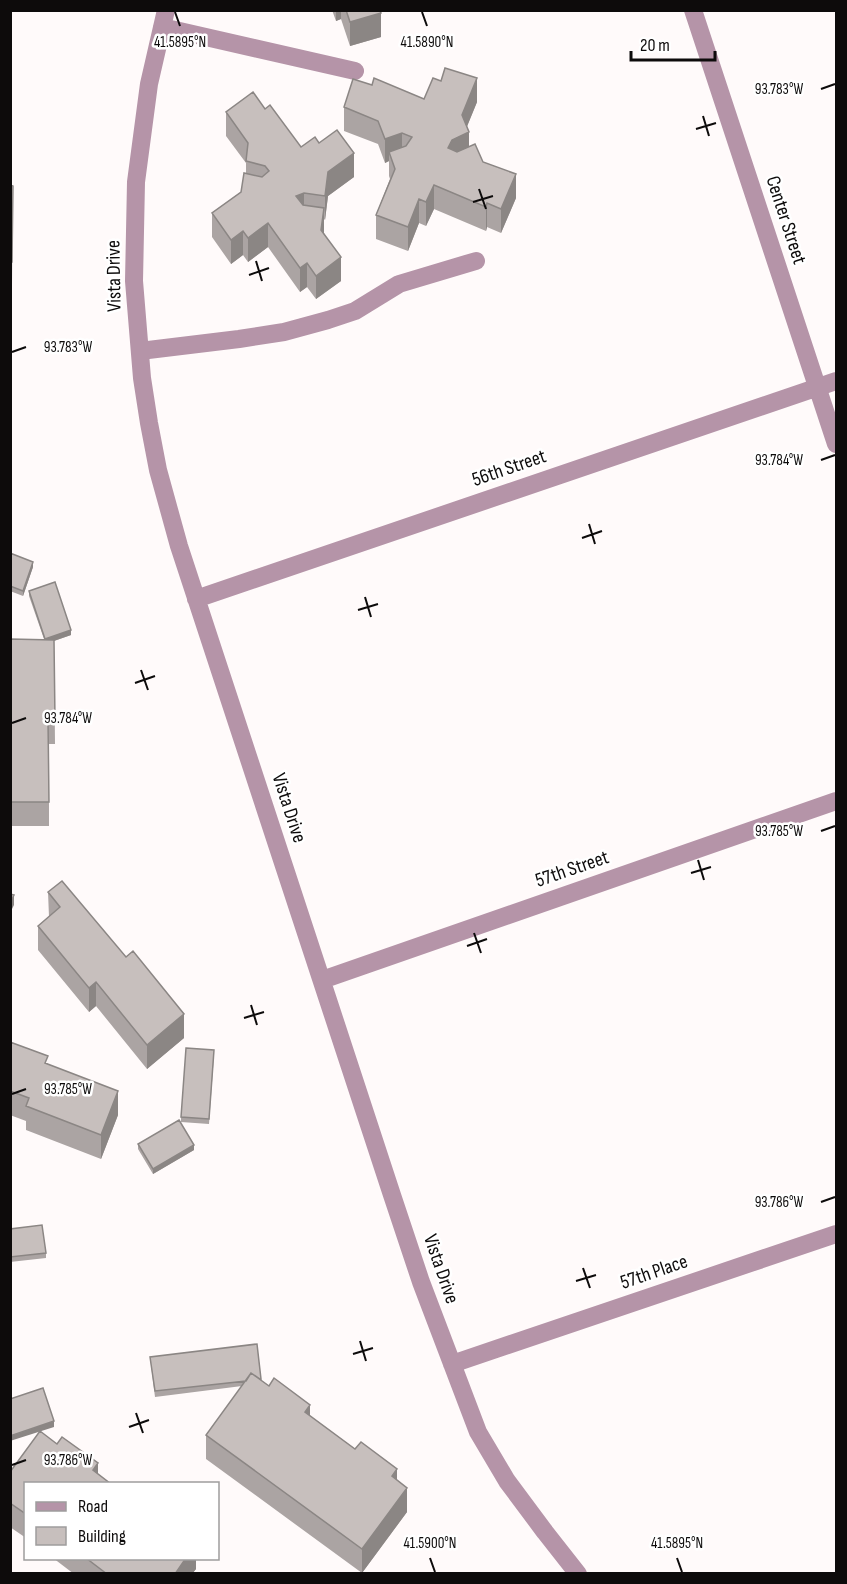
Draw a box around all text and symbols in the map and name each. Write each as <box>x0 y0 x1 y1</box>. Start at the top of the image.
scale bar <box>631 24 715 62</box>
text: 41.5895°N <box>154 33 206 52</box>
text: 41.5890°N <box>401 33 453 52</box>
text: 20 m <box>640 35 670 56</box>
text: 93.783°W <box>755 80 803 99</box>
street label: Center Street <box>760 173 812 267</box>
street label: Vista Drive <box>101 240 127 312</box>
text: 93.783°W <box>44 338 92 357</box>
street label: 56th Street <box>469 444 549 492</box>
text: 93.784°W <box>755 451 803 470</box>
text: 93.784°W <box>44 709 92 728</box>
street label: Vista Drive <box>267 770 311 846</box>
text: 93.785°W <box>755 822 803 841</box>
street label: 57th Street <box>532 845 612 893</box>
text: 93.785°W <box>44 1080 92 1099</box>
text: 93.786°W <box>755 1193 804 1212</box>
street label: Vista Drive <box>418 1231 464 1307</box>
street label: 57th Place <box>617 1249 691 1295</box>
text: 93.786°W <box>44 1451 93 1470</box>
legend <box>24 1482 219 1560</box>
text: Road <box>78 1496 108 1517</box>
text: Building <box>78 1526 126 1547</box>
text: 41.5900°N <box>404 1534 456 1553</box>
text: 41.5895°N <box>651 1534 703 1553</box>

